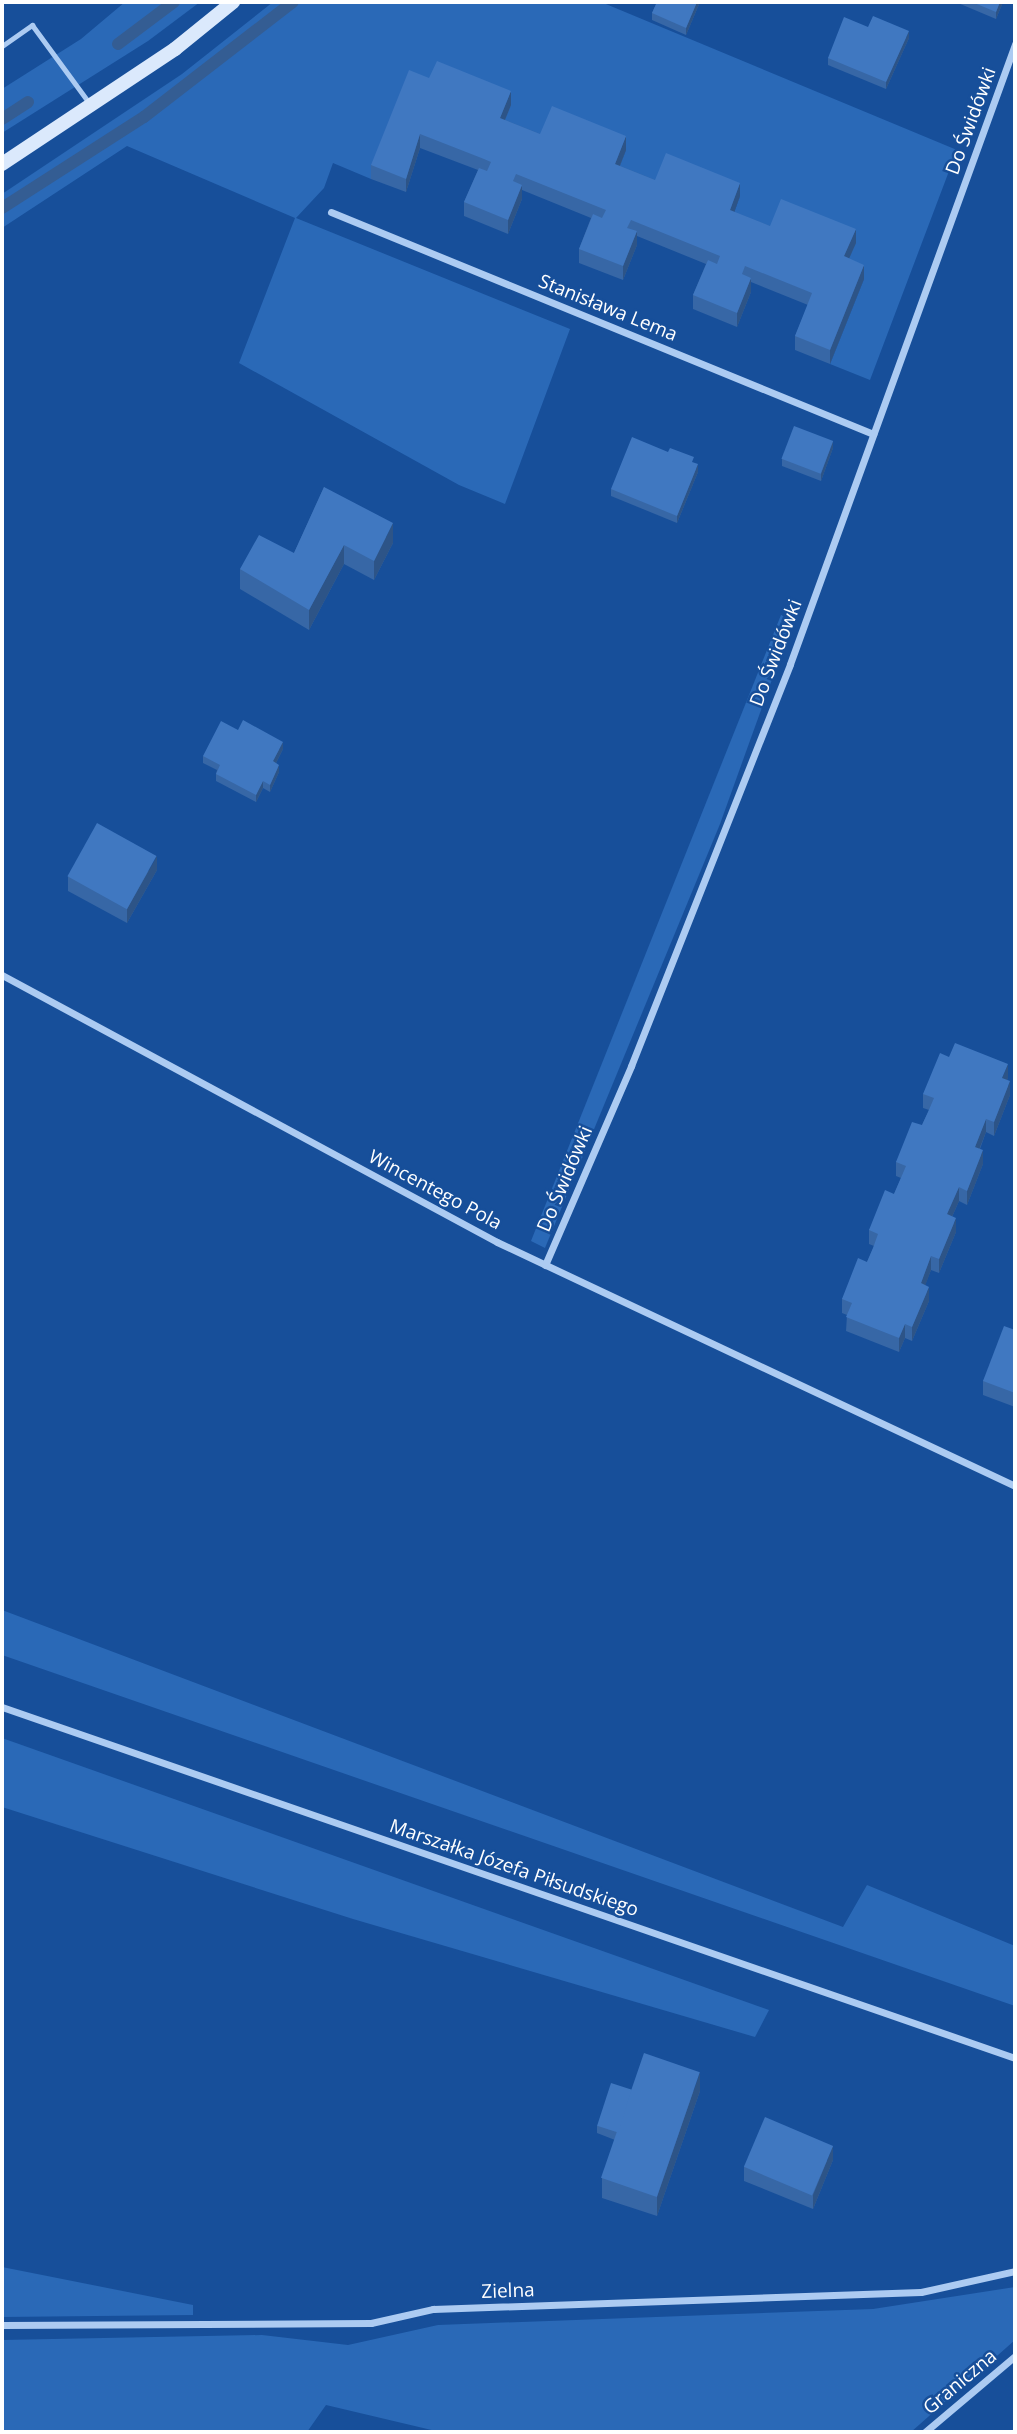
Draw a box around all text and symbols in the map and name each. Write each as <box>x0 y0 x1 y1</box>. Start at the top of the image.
street label: Do Świdówki <box>941 64 1001 178</box>
street label: Stanisława Lema <box>535 270 681 346</box>
street label: Do Świdówki <box>745 596 807 710</box>
street label: Do Świdówki <box>532 1123 598 1235</box>
street label: Wincentego Pola <box>364 1145 506 1235</box>
street label: Marszałka Józefa Piłsudskiego <box>387 1815 641 1921</box>
street label: Zielna <box>481 2279 535 2303</box>
street label: Graniczna <box>919 2345 1001 2419</box>

